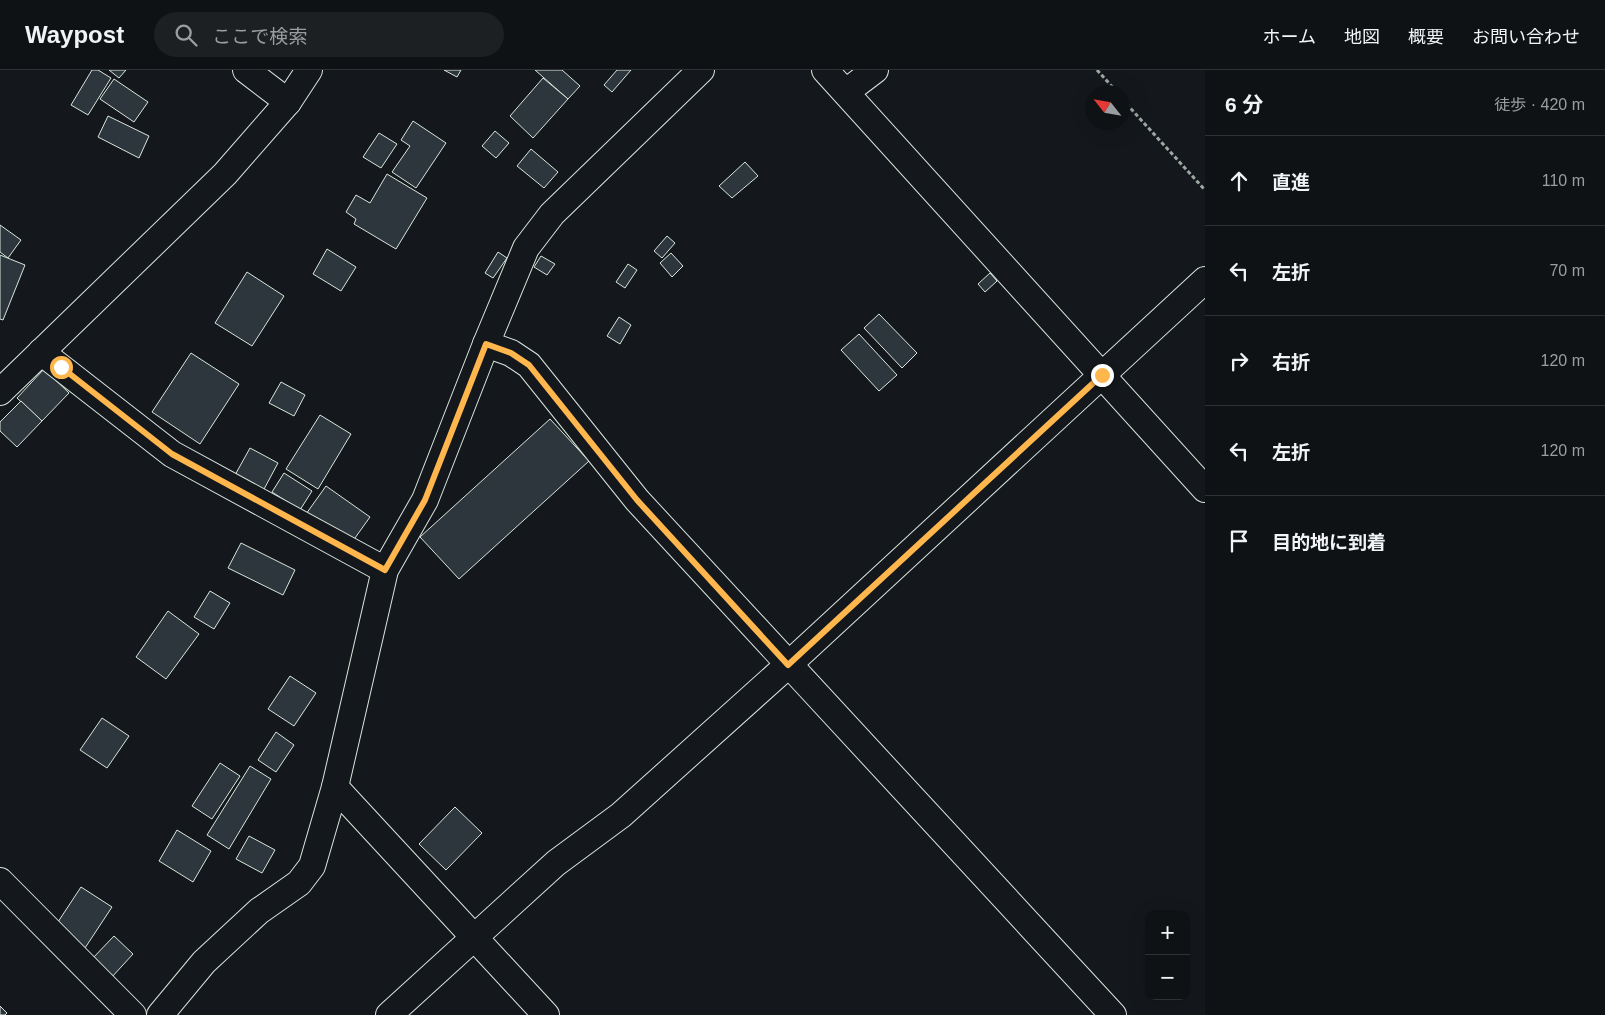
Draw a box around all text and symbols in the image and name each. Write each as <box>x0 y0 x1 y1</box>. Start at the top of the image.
search box <box>154 12 504 57</box>
text: Waypost <box>25 21 124 48</box>
icon: search <box>172 21 200 49</box>
text: ここで検索 <box>212 26 307 47</box>
text: ホーム <box>1263 27 1316 47</box>
text: 地図 <box>1344 27 1380 47</box>
text: 概要 <box>1408 27 1444 47</box>
text: お問い合わせ <box>1472 27 1580 47</box>
north arrow <box>1085 85 1130 130</box>
text: 6 分 <box>1225 93 1264 116</box>
text: 徒歩 · 420 m <box>1494 96 1585 113</box>
icon: ahead <box>1225 167 1253 195</box>
text: 直進 <box>1272 172 1310 193</box>
text: 110 m <box>1542 172 1585 189</box>
icon: left <box>1225 257 1253 285</box>
text: 左折 <box>1272 262 1310 283</box>
text: 70 m <box>1549 262 1585 279</box>
icon: right <box>1225 347 1253 375</box>
text: 右折 <box>1272 352 1310 373</box>
text: 120 m <box>1541 352 1585 369</box>
route start <box>50 356 73 379</box>
route end <box>1091 364 1114 387</box>
icon: left <box>1225 437 1253 465</box>
text: 左折 <box>1272 442 1310 463</box>
text: 120 m <box>1541 442 1585 459</box>
icon: arrive <box>1225 527 1253 555</box>
text: 目的地に到着 <box>1272 532 1386 553</box>
map controls <box>1145 910 1190 1000</box>
button: + <box>1145 910 1190 955</box>
button: − <box>1145 955 1190 1000</box>

